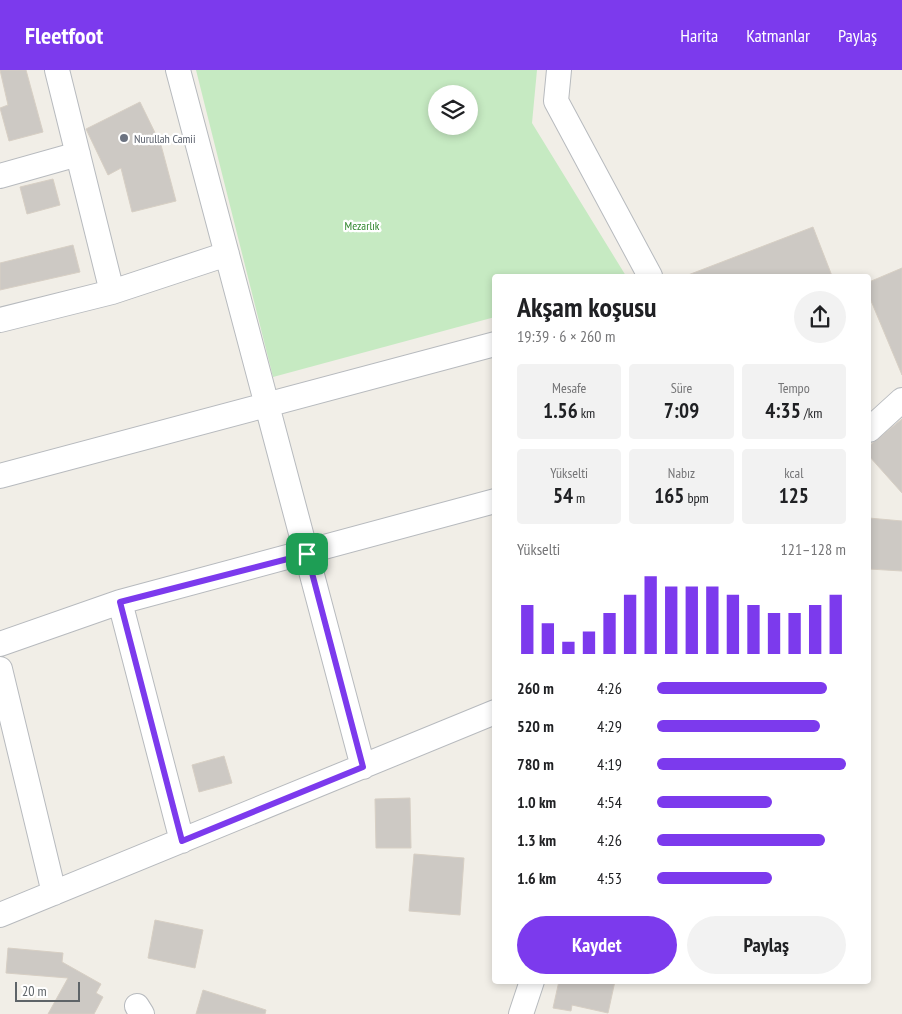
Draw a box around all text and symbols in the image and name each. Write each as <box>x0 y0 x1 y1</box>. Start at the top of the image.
text: Fleetfoot <box>25 20 103 51</box>
text: Harita <box>680 24 718 47</box>
text: Katmanlar <box>746 24 810 47</box>
text: Paylaş <box>838 24 877 47</box>
map controls <box>428 85 478 135</box>
button: layers <box>428 85 478 135</box>
place label: Nurullah Camii <box>134 131 196 146</box>
marker: Nurullah Camii <box>118 132 130 144</box>
park label: Mezarlık <box>345 218 380 233</box>
text: Akşam koşusu <box>517 288 657 325</box>
button: share <box>794 291 846 343</box>
text: 19:39 · 6 × 260 m <box>517 326 615 346</box>
text: Mesafe <box>552 379 586 397</box>
text: Süre <box>671 379 692 397</box>
text: Tempo <box>778 379 810 397</box>
text: 1.56 <box>543 397 578 424</box>
text: 7:09 <box>664 397 699 424</box>
text: 4:35 <box>765 397 801 424</box>
text: km <box>578 404 595 422</box>
text: /km <box>801 404 822 422</box>
text: Yükselti <box>550 464 588 482</box>
text: Nabız <box>668 464 695 482</box>
text: kcal <box>784 464 803 482</box>
text: 54 <box>553 482 573 509</box>
text: 165 <box>654 482 684 509</box>
text: 125 <box>779 482 809 509</box>
text: m <box>573 489 585 507</box>
text: bpm <box>684 489 709 507</box>
pin <box>286 533 328 575</box>
text: Yükselti <box>517 539 560 559</box>
text: 121–128 m <box>781 539 846 559</box>
icon: arrive <box>293 540 321 568</box>
text: 260 m <box>517 678 554 698</box>
text: 4:26 <box>597 678 622 698</box>
text: 520 m <box>517 716 554 736</box>
text: 4:29 <box>597 716 622 736</box>
text: 780 m <box>517 754 554 774</box>
text: 4:19 <box>597 754 622 774</box>
text: 1.0 km <box>517 792 556 812</box>
text: 4:54 <box>597 792 622 812</box>
text: 1.3 km <box>517 830 556 850</box>
text: 4:26 <box>597 830 622 850</box>
text: 1.6 km <box>517 868 556 888</box>
text: 4:53 <box>597 868 622 888</box>
button: Kaydet <box>517 916 677 974</box>
button: Paylaş <box>687 916 846 974</box>
scale bar <box>15 979 80 1002</box>
text: 20 m <box>22 982 47 1000</box>

